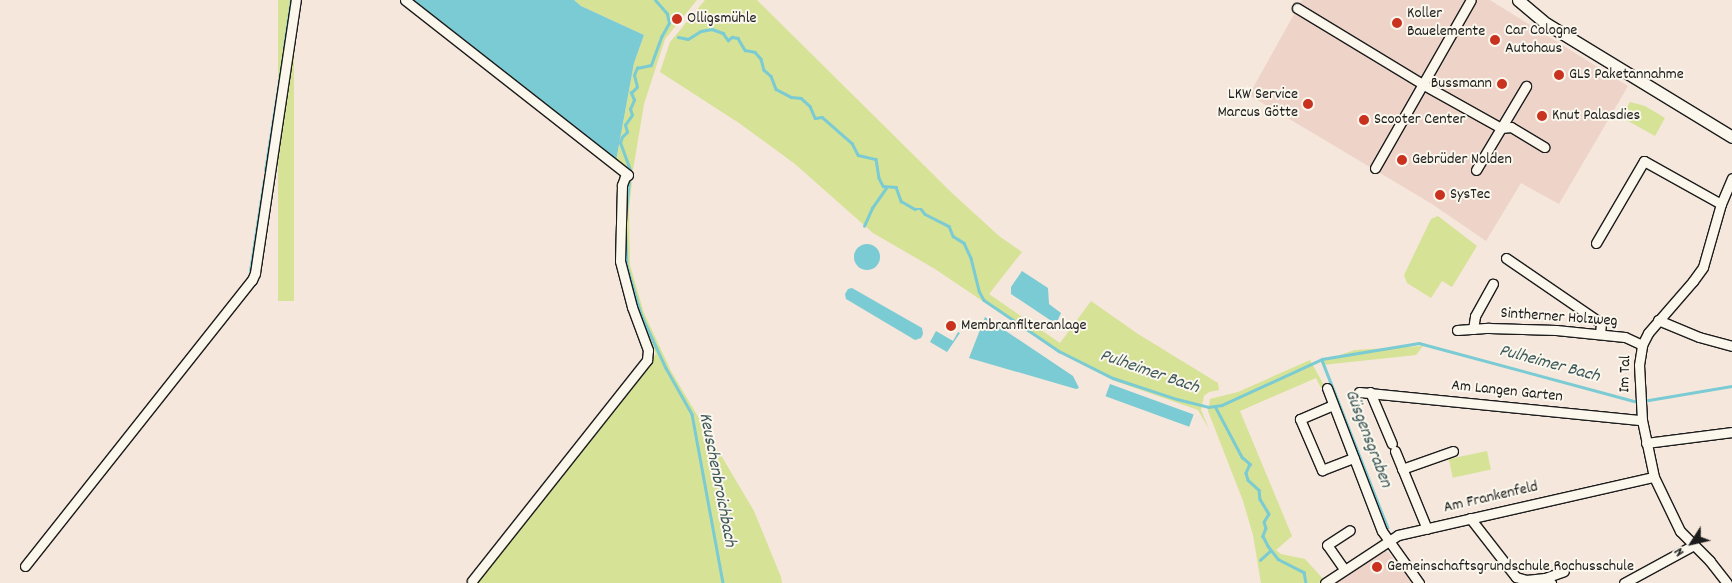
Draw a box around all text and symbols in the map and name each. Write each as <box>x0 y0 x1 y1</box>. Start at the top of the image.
place label: Koller Bauelemente <box>1407 4 1485 42</box>
place label: Olligsmühle <box>687 9 757 29</box>
marker: Olligsmühle <box>671 13 683 25</box>
marker: Koller Bauelemente <box>1391 17 1403 29</box>
place label: Car Cologne Autohaus <box>1505 21 1577 59</box>
marker: Car Cologne Autohaus <box>1489 34 1501 46</box>
place label: GLS Paketannahme <box>1569 65 1684 85</box>
marker: GLS Paketannahme <box>1553 69 1565 81</box>
place label: Bussmann <box>1431 74 1492 94</box>
marker: Bussmann <box>1496 78 1508 90</box>
place label: LKW Service Marcus Götte <box>1217 85 1298 123</box>
marker: LKW Service Marcus Götte <box>1302 98 1314 110</box>
place label: Knut Palasdies <box>1552 106 1640 126</box>
place label: Scooter Center <box>1374 110 1465 130</box>
marker: Knut Palasdies <box>1536 110 1548 122</box>
marker: Scooter Center <box>1358 114 1370 126</box>
place label: Gebrüder Nolden <box>1412 150 1512 170</box>
marker: Gebrüder Nolden <box>1396 154 1408 166</box>
place label: SysTec <box>1450 185 1490 205</box>
marker: SysTec <box>1434 189 1446 201</box>
street label: Sintherner Holzweg <box>1500 304 1618 332</box>
place label: Membranfilteranlage <box>961 316 1087 336</box>
marker: Membranfilteranlage <box>945 320 957 332</box>
water label: Pulheimer Bach <box>1496 341 1602 389</box>
water label: Pulheimer Bach <box>1097 346 1201 400</box>
street label: Im Tal <box>1616 355 1636 393</box>
street label: Am Langen Garten <box>1450 377 1564 407</box>
water label: Güsgensgraben <box>1338 387 1396 491</box>
water label: Keuschenbroichbach <box>692 411 740 549</box>
street label: Am Frankenfeld <box>1442 478 1540 518</box>
north arrow <box>1667 518 1717 568</box>
text: N <box>1670 543 1690 560</box>
place label: Gemeinschaftsgrundschule Rochusschule <box>1387 557 1634 577</box>
marker: Gemeinschaftsgrundschule Rochusschule <box>1371 561 1383 573</box>

